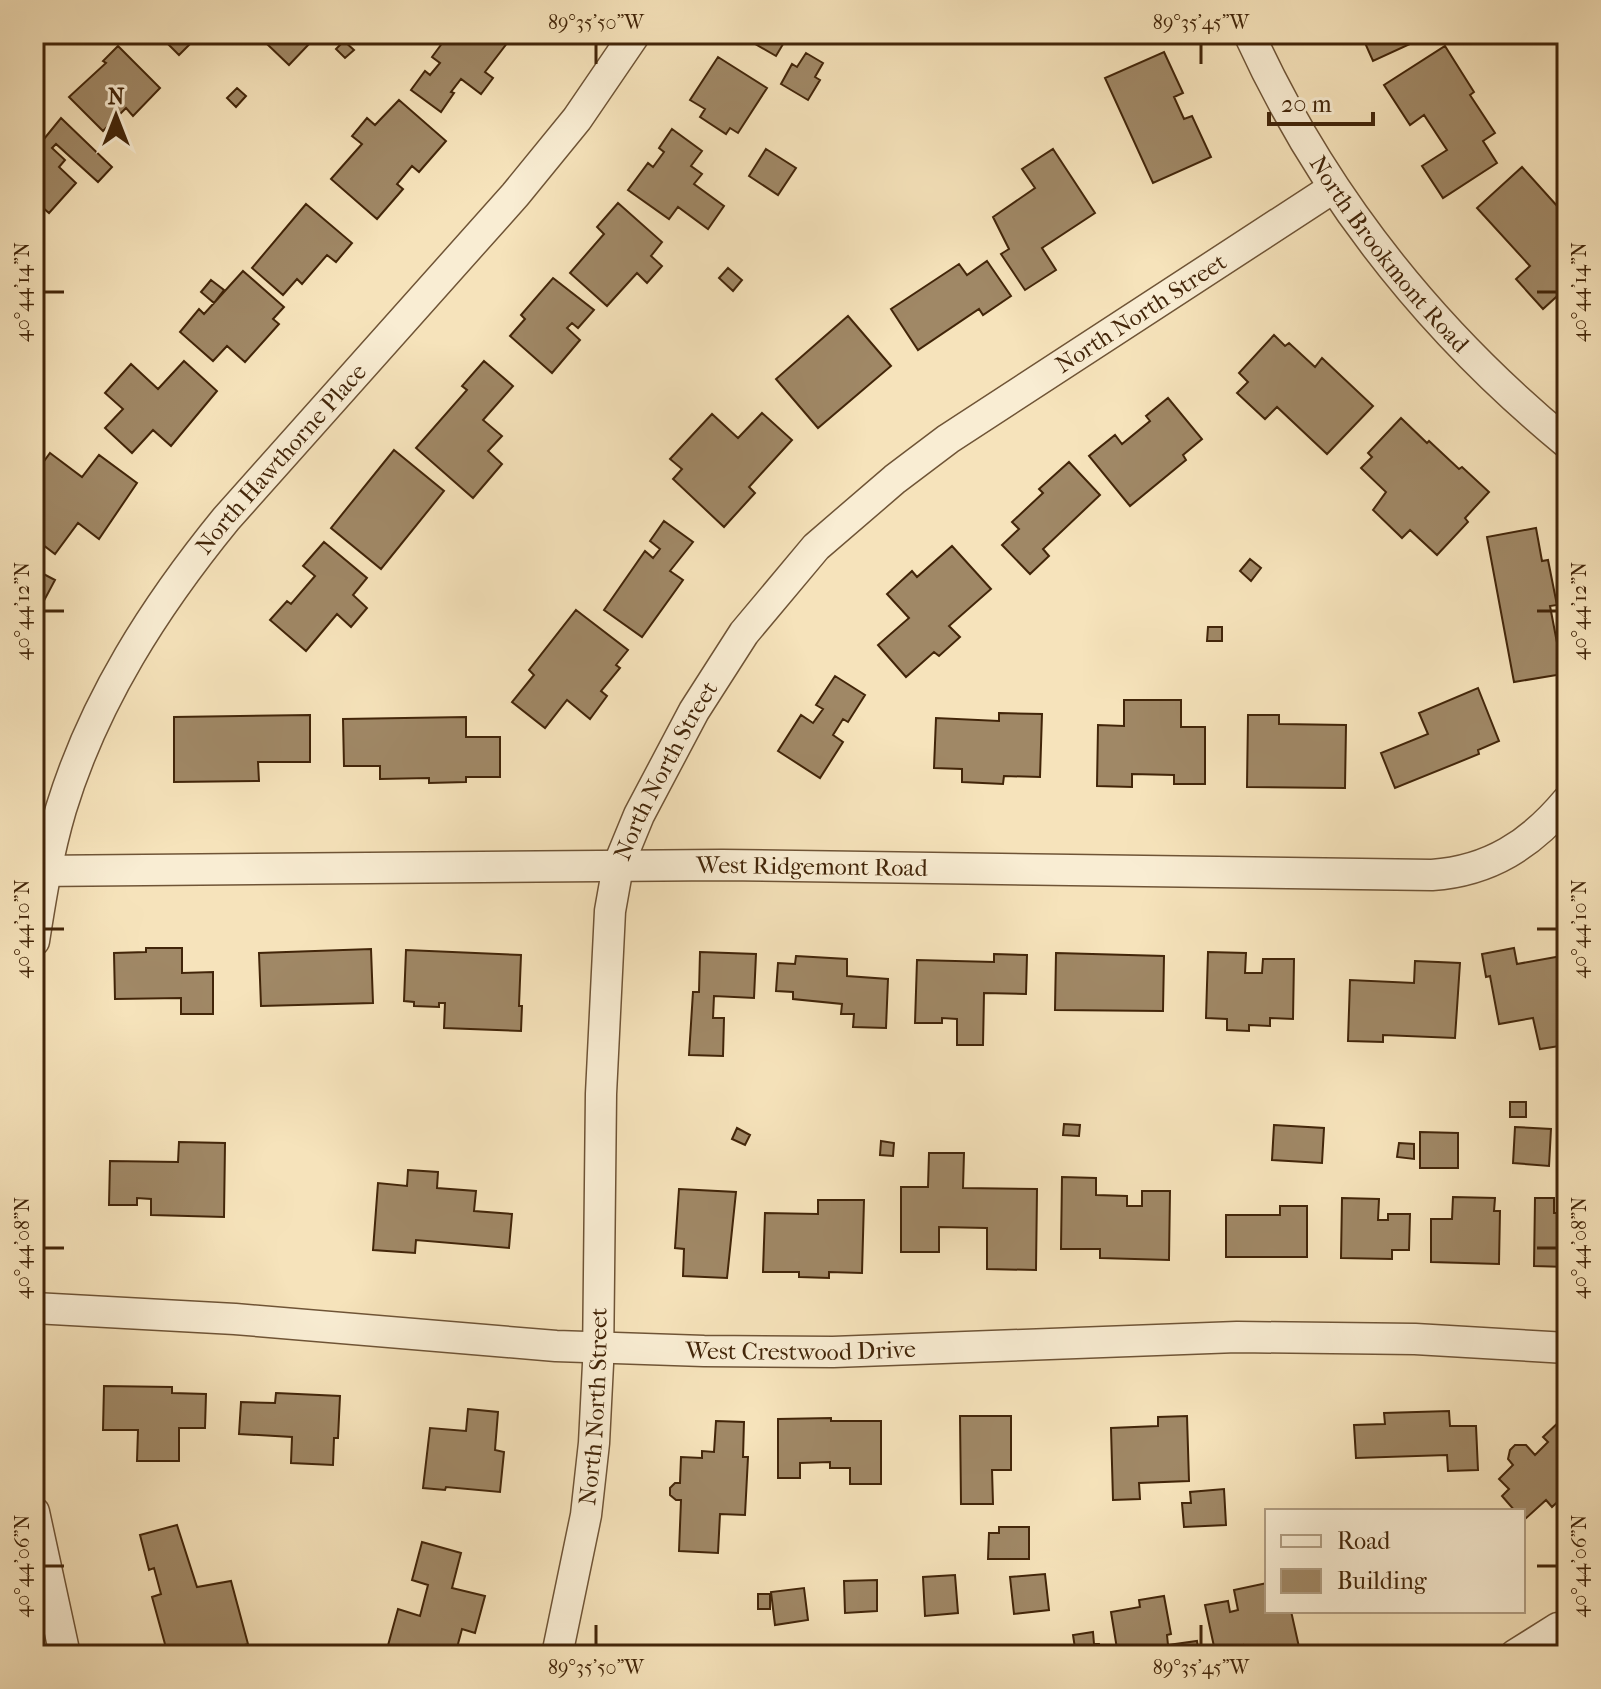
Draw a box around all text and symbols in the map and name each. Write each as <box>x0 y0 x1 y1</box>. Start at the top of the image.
text: 89°35'50"W <box>548 11 645 34</box>
text: 89°35'45"W <box>1153 11 1251 34</box>
north arrow <box>76 76 156 156</box>
scale bar <box>1269 76 1373 126</box>
text: N <box>108 84 125 110</box>
text: 20 m <box>1281 90 1332 118</box>
street label: North Brookmont Road <box>1304 151 1475 359</box>
text: 40°44'14"N <box>11 242 34 342</box>
text: 40°44'14"N <box>1568 242 1591 342</box>
street label: North North Street <box>1050 247 1232 379</box>
street label: North Hawthorne Place <box>190 358 372 560</box>
text: 40°44'12"N <box>11 562 34 660</box>
text: 40°44'12"N <box>1568 562 1591 660</box>
street label: North North Street <box>608 675 724 864</box>
street label: West Ridgemont Road <box>695 851 929 882</box>
text: 40°44'10"N <box>11 879 34 979</box>
text: 40°44'10"N <box>1568 879 1591 979</box>
text: 40°44'08"N <box>11 1197 34 1299</box>
text: 40°44'08"N <box>1568 1197 1591 1299</box>
street label: North North Street <box>573 1307 613 1507</box>
street label: West Crestwood Drive <box>684 1335 916 1366</box>
legend <box>1265 1509 1525 1613</box>
text: 40°44'06"N <box>11 1515 34 1617</box>
text: 40°44'06"N <box>1568 1515 1591 1617</box>
text: Road <box>1337 1527 1391 1555</box>
text: Building <box>1337 1567 1428 1595</box>
text: 89°35'50"W <box>548 1656 645 1679</box>
text: 89°35'45"W <box>1153 1656 1251 1679</box>

